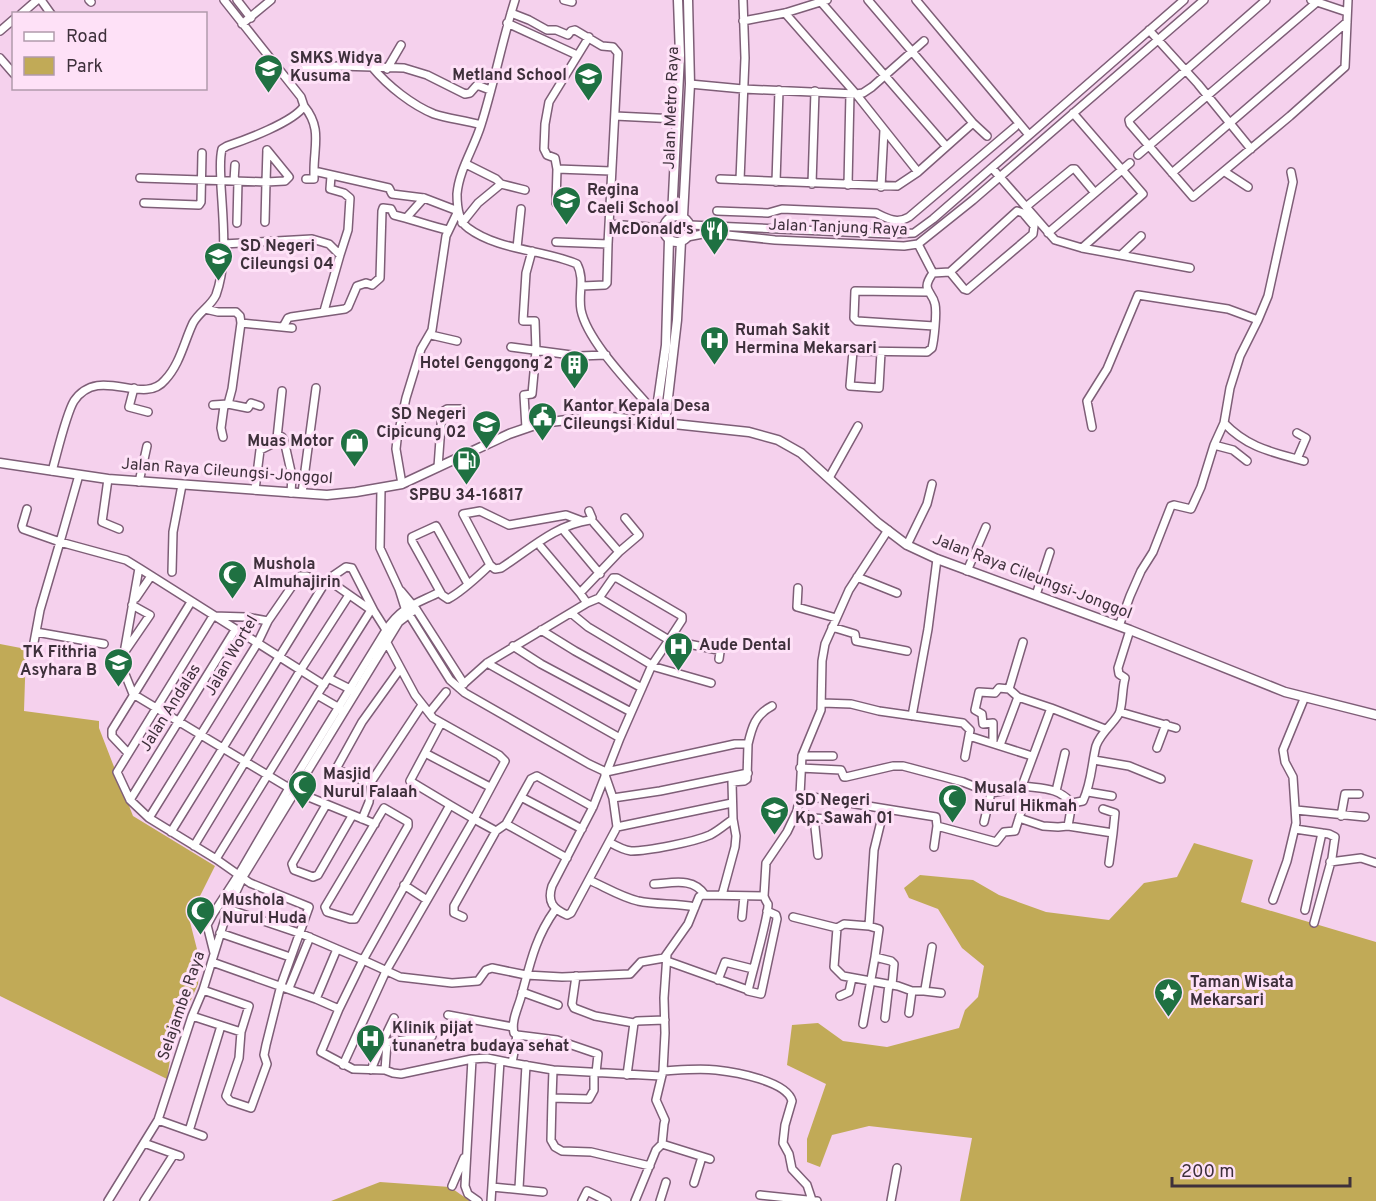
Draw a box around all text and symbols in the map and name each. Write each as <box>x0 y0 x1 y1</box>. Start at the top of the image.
legend <box>12 12 207 90</box>
text: Road <box>66 26 108 49</box>
street label: Jalan Metro Raya <box>660 46 684 170</box>
place label: SMKS Widya Kusuma <box>290 49 382 87</box>
school or university icon: SMKS Widya Kusuma <box>253 52 285 94</box>
text: Park <box>66 56 103 79</box>
school or university icon: Metland School <box>572 60 604 102</box>
place label: Metland School <box>452 66 567 86</box>
place label: Regina Caeli School <box>587 181 679 219</box>
school or university icon: Regina Caeli School <box>550 184 582 226</box>
restaurant icon: McDonald's <box>699 214 731 256</box>
street label: Jalan Tanjung Raya <box>768 216 908 240</box>
place label: McDonald's <box>608 220 694 240</box>
place label: SD Negeri Cileungsi 04 <box>240 237 334 275</box>
school or university icon: SD Negeri Cileungsi 04 <box>203 240 235 282</box>
place label: Rumah Sakit Hermina Mekarsari <box>735 321 877 359</box>
hospital icon: Rumah Sakit Hermina Mekarsari <box>698 324 730 366</box>
building icon: Hotel Genggong 2 <box>558 348 590 390</box>
place label: Hotel Genggong 2 <box>420 354 553 374</box>
place label: Kantor Kepala Desa Cileungsi Kidul <box>563 397 710 435</box>
public building icon: Kantor Kepala Desa Cileungsi Kidul <box>526 400 558 442</box>
place label: SD Negeri Cipicung 02 <box>376 405 466 443</box>
school or university icon: SD Negeri Cipicung 02 <box>471 408 503 450</box>
shop icon: Muas Motor <box>339 426 371 468</box>
place label: Muas Motor <box>247 432 334 452</box>
fuel station icon: SPBU 34-16817 <box>450 444 482 486</box>
street label: Jalan Raya Cileungsi-Jonggol <box>121 455 333 489</box>
place label: SPBU 34-16817 <box>409 486 523 506</box>
street label: Jalan Raya Cileungsi-Jonggol <box>929 530 1135 624</box>
place label: Mushola Almuhajirin <box>253 555 341 593</box>
mosque icon: Mushola Almuhajirin <box>216 558 248 600</box>
street label: Jalan Wortel <box>201 612 263 700</box>
hospital icon: Aude Dental <box>662 630 694 672</box>
place label: Aude Dental <box>699 636 791 656</box>
place label: TK Fithria Asyhara B <box>20 643 97 681</box>
school or university icon: TK Fithria Asyhara B <box>102 646 134 688</box>
street label: Jalan Andalas <box>136 660 206 756</box>
place label: Masjid Nurul Falaah <box>323 765 417 803</box>
mosque icon: Masjid Nurul Falaah <box>286 768 318 810</box>
place label: Musala Nurul Hikmah <box>974 779 1077 817</box>
mosque icon: Musala Nurul Hikmah <box>937 782 969 824</box>
place label: SD Negeri Kp. Sawah 01 <box>795 791 893 829</box>
school or university icon: SD Negeri Kp. Sawah 01 <box>758 794 790 836</box>
place label: Mushola Nurul Huda <box>222 891 307 929</box>
mosque icon: Mushola Nurul Huda <box>185 894 217 936</box>
street label: Selajambe Raya <box>154 949 210 1063</box>
place label: Taman Wisata Mekarsari <box>1190 973 1294 1011</box>
place icon: Taman Wisata Mekarsari <box>1153 976 1185 1018</box>
place label: Klinik pijat tunanetra budaya sehat <box>392 1019 569 1057</box>
hospital icon: Klinik pijat tunanetra budaya sehat <box>355 1022 387 1064</box>
scale bar <box>1172 1150 1350 1188</box>
text: 200 m <box>1181 1161 1234 1184</box>

